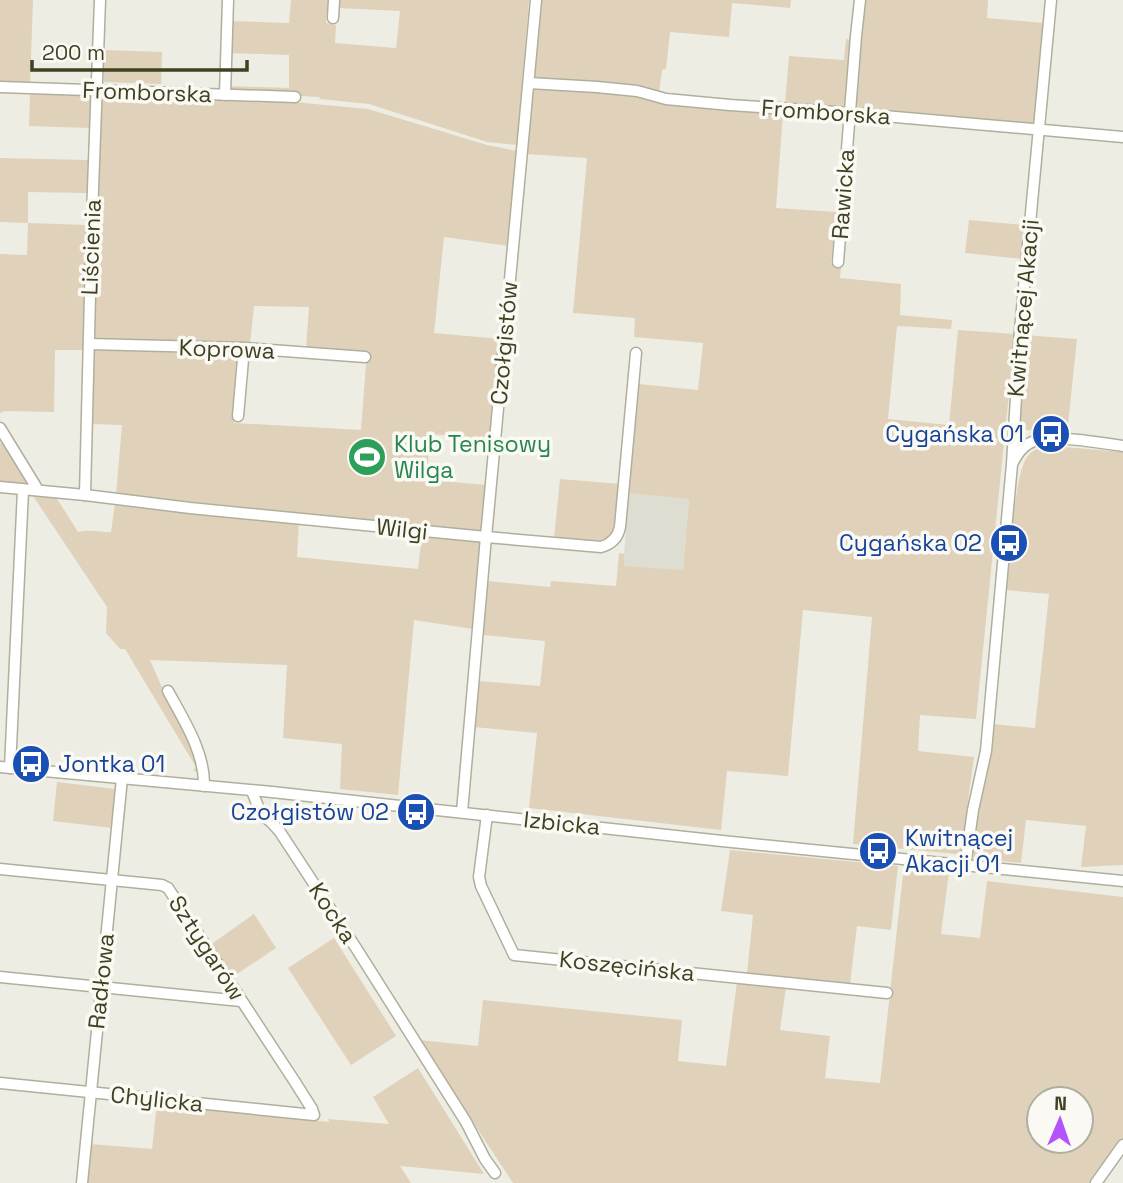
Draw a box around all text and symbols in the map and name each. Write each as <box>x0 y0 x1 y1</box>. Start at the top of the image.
scale bar <box>32 28 247 72</box>
text: 200 m <box>42 39 105 66</box>
street label: Fromborska <box>82 75 212 109</box>
street label: Fromborska <box>760 93 892 131</box>
street label: Rawicka <box>825 148 861 240</box>
street label: Liścienia <box>74 198 108 296</box>
street label: Kwitnącej Akacji <box>1000 218 1046 398</box>
street label: Czołgistów <box>484 280 524 406</box>
street label: Koprowa <box>178 332 276 366</box>
bus stop icon: Cygańska 01 <box>1030 413 1072 455</box>
place label: Cygańska 01 <box>885 419 1024 449</box>
place label: Klub Tenisowy Wilga <box>394 429 551 485</box>
sports icon: Klub Tenisowy Wilga <box>346 436 388 478</box>
street label: Wilgi <box>375 511 429 547</box>
bus stop icon: Cygańska 02 <box>988 522 1030 564</box>
place label: Cygańska 02 <box>839 528 982 558</box>
bus stop icon: Jontka 01 <box>10 743 52 785</box>
place label: Jontka 01 <box>58 749 165 779</box>
bus stop icon: Czołgistów 02 <box>395 791 437 833</box>
place label: Czołgistów 02 <box>231 797 389 827</box>
street label: Izbicka <box>522 804 602 842</box>
place label: Kwitnącej Akacji 01 <box>905 823 1013 879</box>
bus stop icon: Kwitnącej Akacji 01 <box>857 830 899 872</box>
street label: Kocka <box>302 877 364 949</box>
street label: Sztygarów <box>162 890 252 1006</box>
street label: Radłowa <box>81 932 121 1030</box>
street label: Koszęcińska <box>558 944 696 988</box>
street label: Chylicka <box>109 1079 205 1119</box>
north arrow <box>1025 1085 1095 1155</box>
text: N <box>1054 1091 1067 1116</box>

